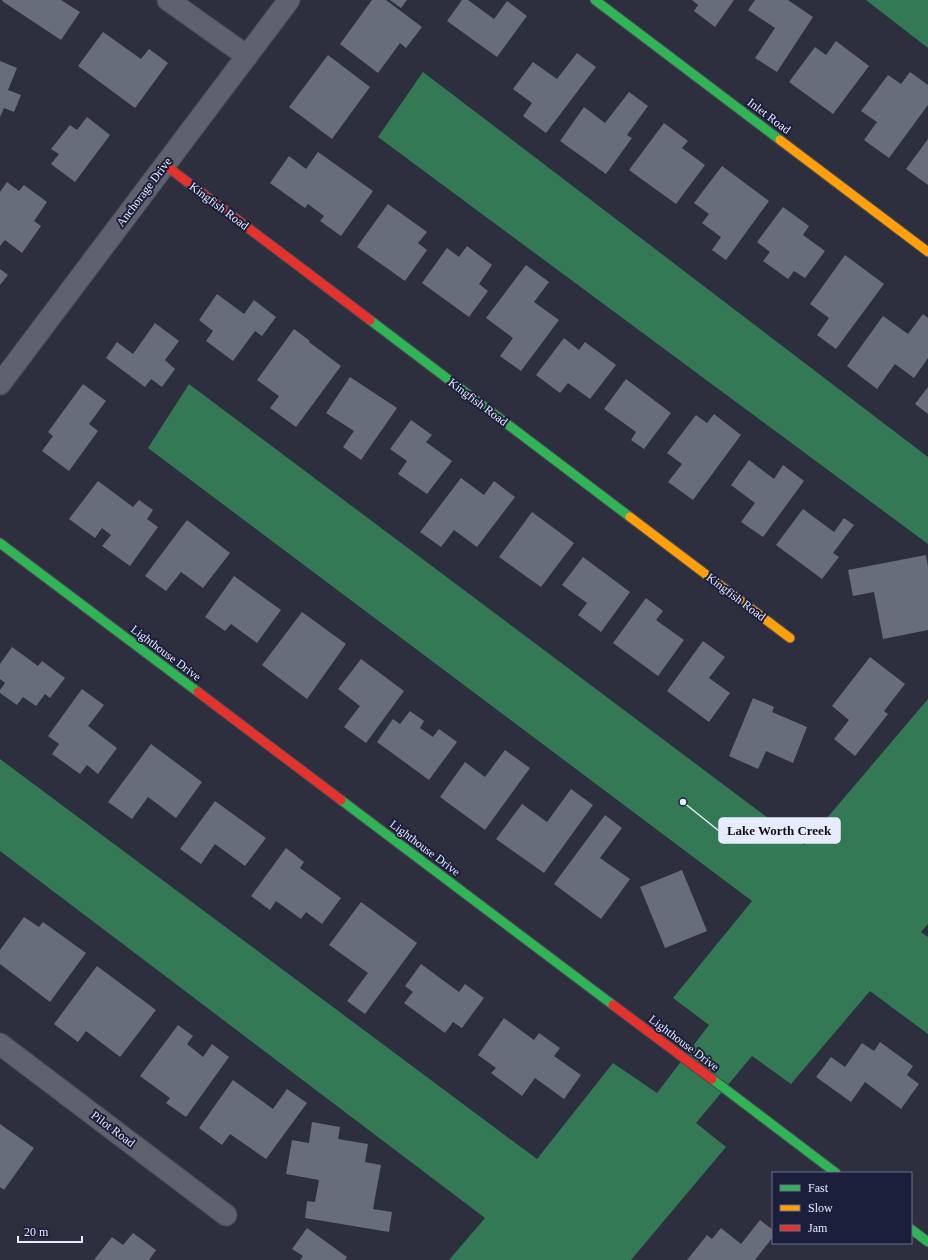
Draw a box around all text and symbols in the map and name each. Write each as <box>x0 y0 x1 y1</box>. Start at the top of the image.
street label: Inlet Road <box>745 95 793 137</box>
street label: Anchorage Drive <box>113 155 175 229</box>
street label: Kingfish Road <box>187 179 251 233</box>
street label: Kingfish Road <box>446 375 510 429</box>
street label: Kingfish Road <box>704 570 768 624</box>
street label: Lighthouse Drive <box>128 622 204 684</box>
street label: Lighthouse Drive <box>387 817 463 879</box>
callout: Lake Worth Creek <box>719 818 840 843</box>
text: Lake Worth Creek <box>727 823 832 838</box>
street label: Lighthouse Drive <box>646 1012 722 1074</box>
street label: Pilot Road <box>88 1108 138 1150</box>
legend <box>772 1172 912 1244</box>
text: Fast <box>808 1181 829 1195</box>
text: Slow <box>808 1201 833 1215</box>
scale bar <box>18 1218 82 1244</box>
text: Jam <box>808 1221 828 1235</box>
text: 20 m <box>24 1225 49 1239</box>

